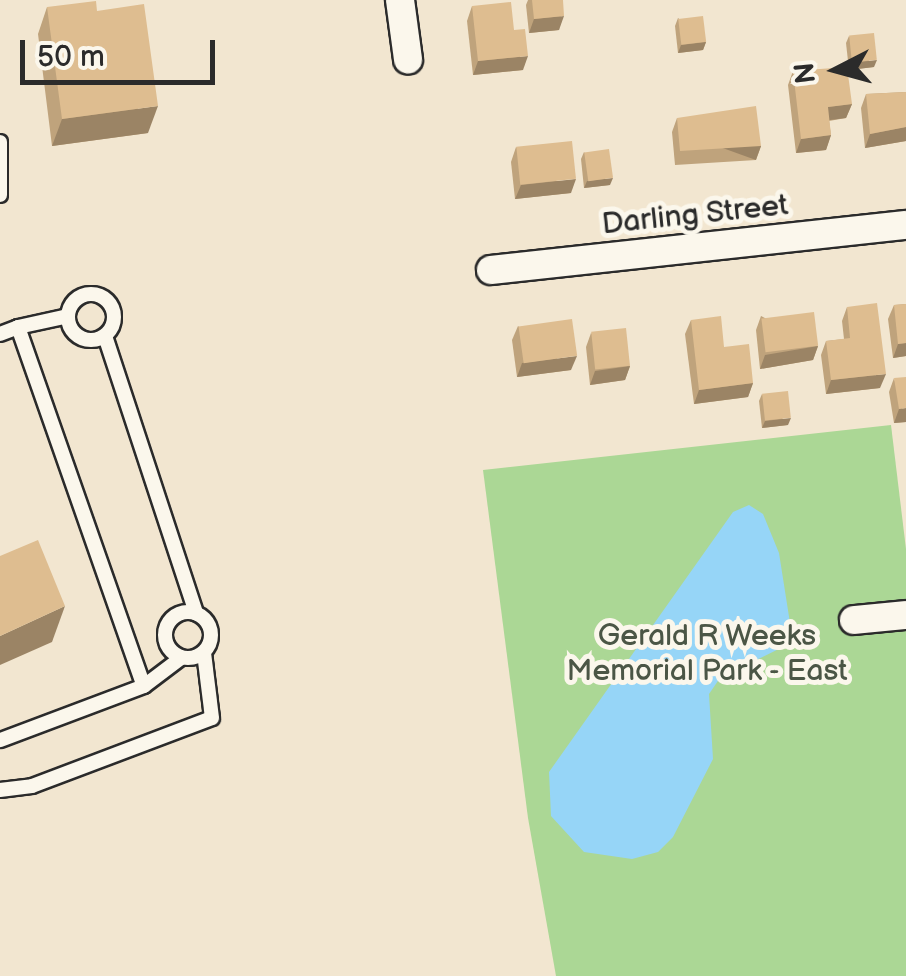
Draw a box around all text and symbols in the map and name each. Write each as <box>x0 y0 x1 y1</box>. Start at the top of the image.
scale bar <box>25 20 220 82</box>
north arrow <box>786 20 886 120</box>
text: 50 m <box>37 39 105 75</box>
text: N <box>788 61 823 85</box>
street label: Darling Street <box>600 187 790 243</box>
park label: Gerald R Weeks Memorial Park - East <box>565 618 849 688</box>

